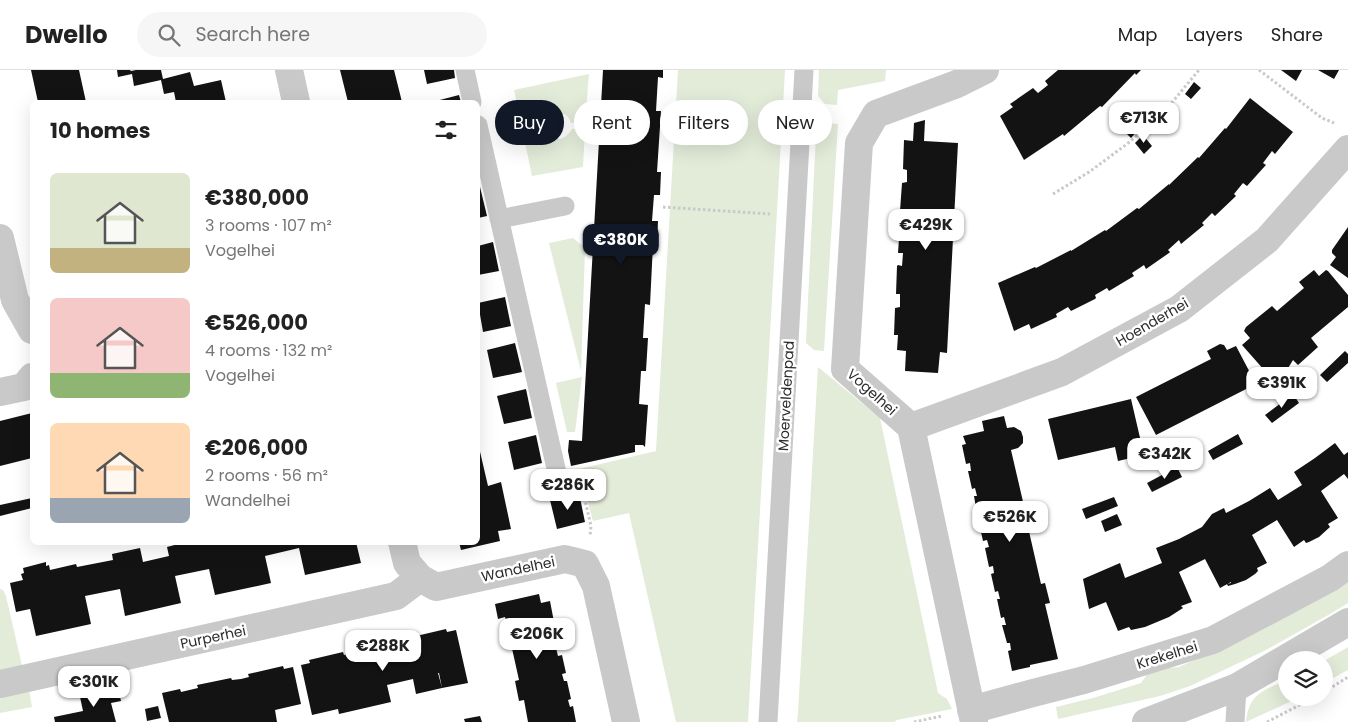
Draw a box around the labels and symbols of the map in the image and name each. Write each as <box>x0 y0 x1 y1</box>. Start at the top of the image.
pin: €713K <box>1109 102 1179 144</box>
pin: €429K <box>891 208 961 251</box>
pin: €380K <box>586 224 656 266</box>
street label: Hoenderhei <box>1112 293 1192 351</box>
street label: Moerveldenpad <box>773 340 799 452</box>
street label: Vogelhei <box>843 364 901 420</box>
pin: €391K <box>1247 366 1317 409</box>
pin: €342K <box>1130 438 1200 480</box>
pin: €286K <box>533 468 603 511</box>
pin: €526K <box>975 500 1045 543</box>
street label: Wandelhei <box>479 551 557 587</box>
pin: €206K <box>502 618 572 660</box>
street label: Purperhei <box>178 620 248 654</box>
pin: €288K <box>348 630 418 672</box>
street label: Krekelhei <box>1134 636 1200 674</box>
pin: €301K <box>59 666 129 708</box>

